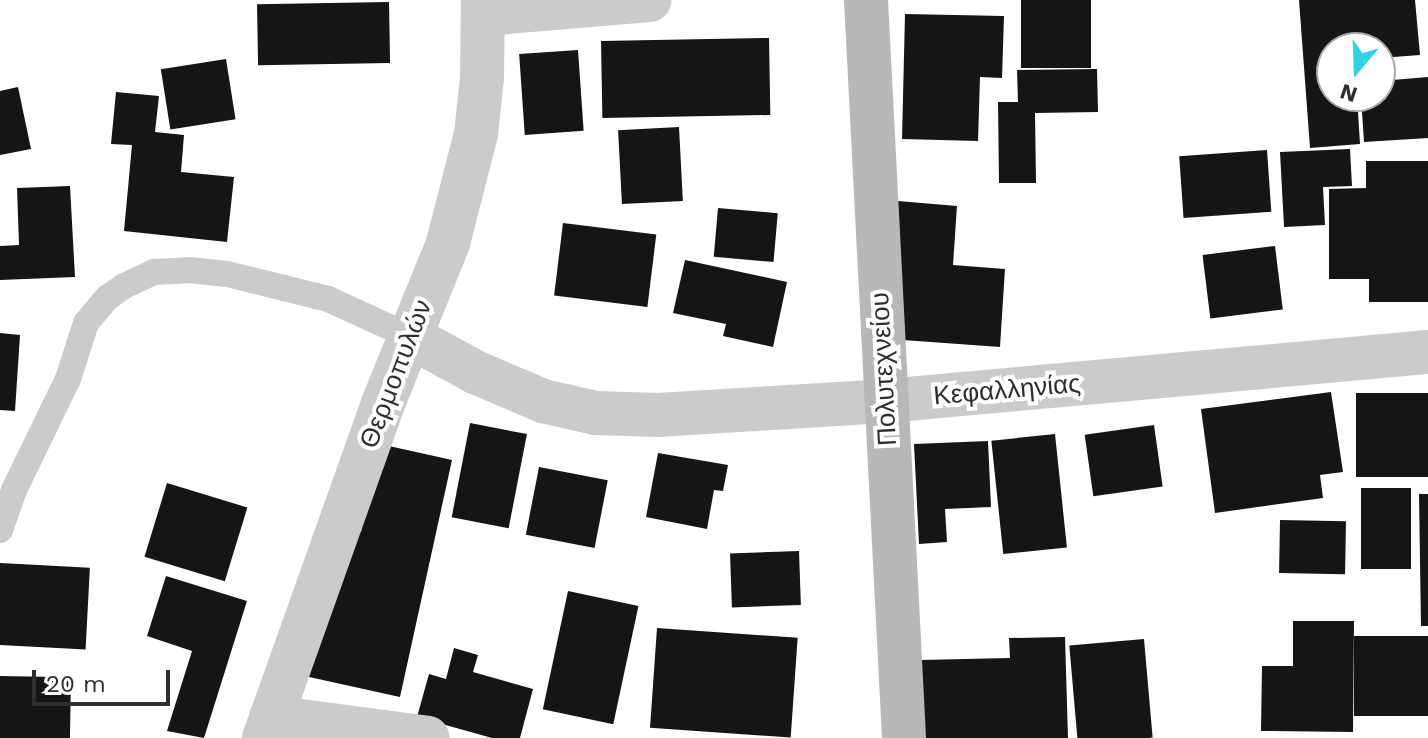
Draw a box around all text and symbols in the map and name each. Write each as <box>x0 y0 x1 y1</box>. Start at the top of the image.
north arrow <box>1316 32 1396 112</box>
text: N <box>1337 79 1360 108</box>
street label: Πολυτεχνείου <box>864 291 904 447</box>
street label: Θερμοπυλών <box>353 295 439 453</box>
street label: Κεφαλληνίας <box>932 368 1082 412</box>
scale bar <box>36 654 174 704</box>
text: 20 m <box>46 670 106 698</box>

